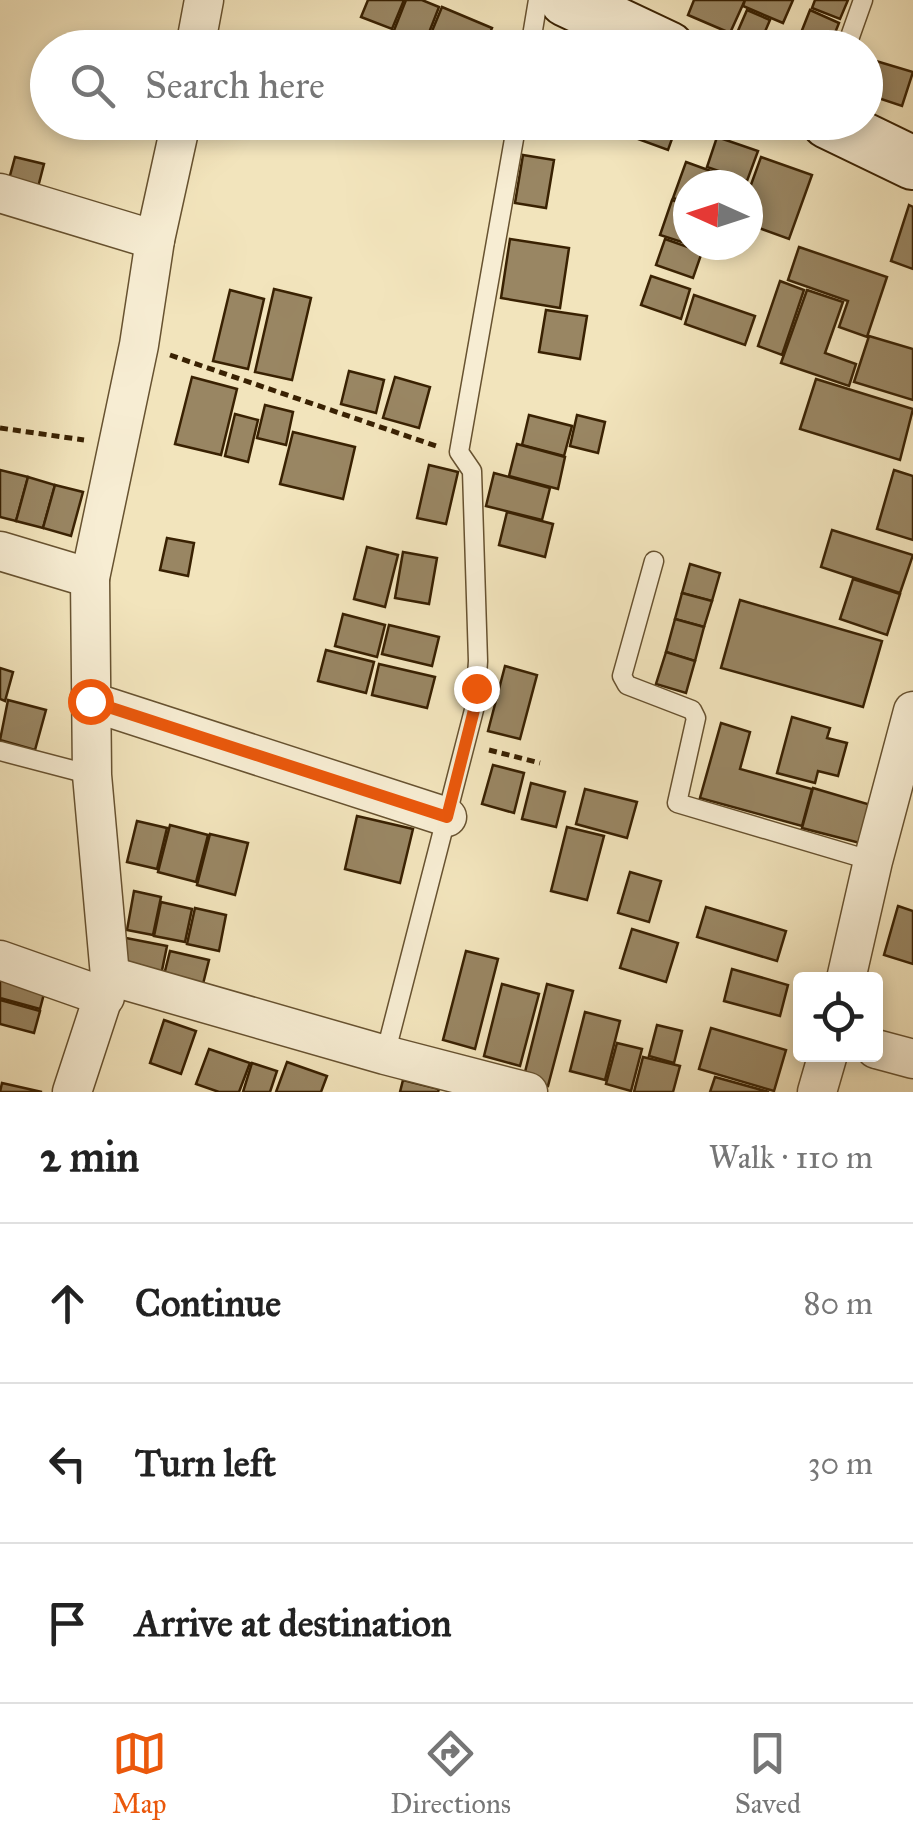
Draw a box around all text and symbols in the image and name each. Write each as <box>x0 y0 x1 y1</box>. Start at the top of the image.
search box <box>30 30 883 140</box>
icon: search <box>65 58 120 113</box>
text: Search here <box>145 62 325 108</box>
north arrow <box>673 170 763 260</box>
route end <box>454 666 500 712</box>
route start <box>68 679 114 725</box>
map controls <box>793 972 883 1062</box>
button: locate <box>793 972 883 1062</box>
text: 2 min <box>40 1131 139 1183</box>
text: Walk · 110 m <box>709 1138 873 1177</box>
icon: ahead <box>40 1276 95 1331</box>
text: Continue <box>135 1280 281 1326</box>
text: 80 m <box>804 1284 873 1323</box>
icon: left <box>40 1436 95 1491</box>
text: Turn left <box>135 1440 276 1486</box>
text: 30 m <box>808 1444 873 1483</box>
icon: arrive <box>40 1596 95 1651</box>
text: Arrive at destination <box>135 1600 452 1646</box>
tab: Map <box>112 1726 167 1821</box>
tab: Directions <box>390 1726 511 1821</box>
tab: Saved <box>735 1726 801 1821</box>

